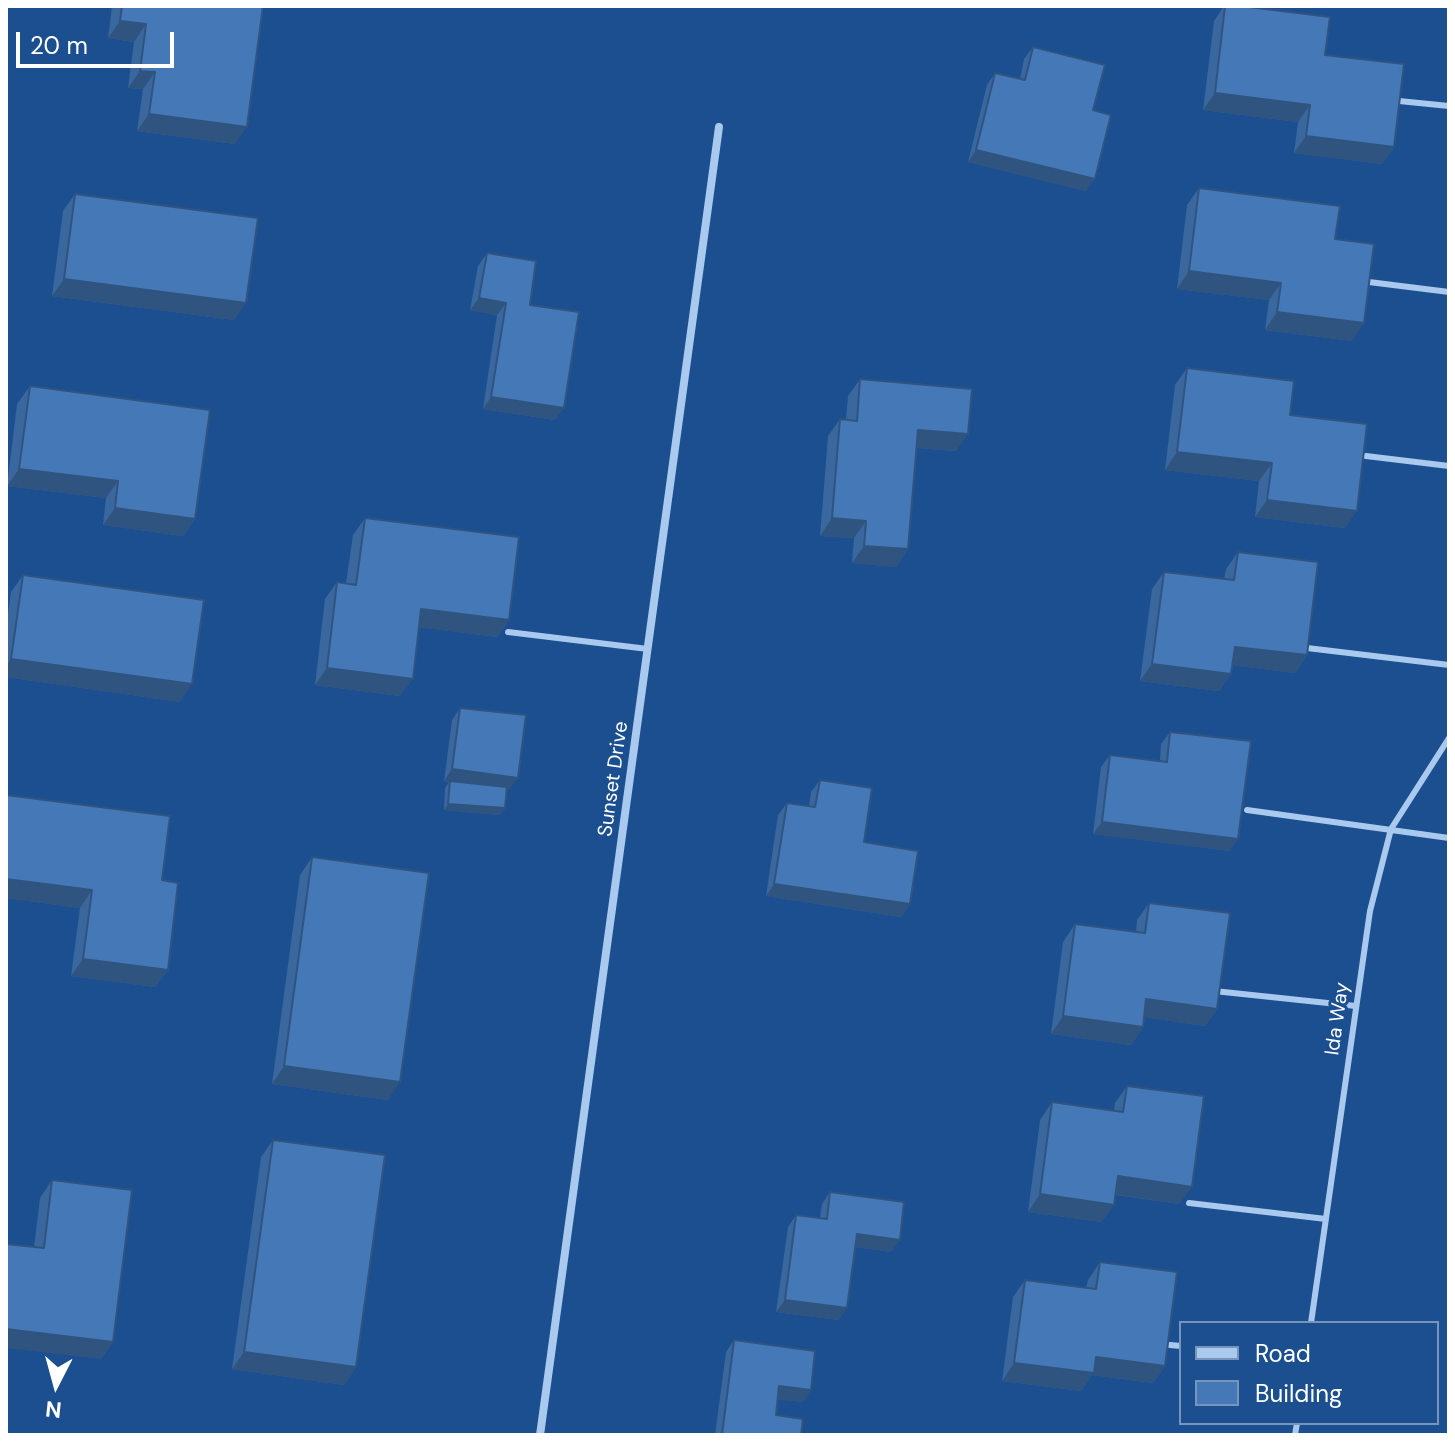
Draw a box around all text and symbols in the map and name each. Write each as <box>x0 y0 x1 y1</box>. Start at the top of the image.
scale bar <box>20 16 178 66</box>
text: 20 m <box>30 30 88 61</box>
street label: Sunset Drive <box>594 720 634 838</box>
street label: Ida Way <box>1321 981 1355 1057</box>
legend <box>1179 1321 1439 1425</box>
text: Road <box>1255 1338 1311 1369</box>
north arrow <box>16 1345 96 1425</box>
text: Building <box>1255 1378 1342 1409</box>
text: N <box>44 1394 63 1425</box>

